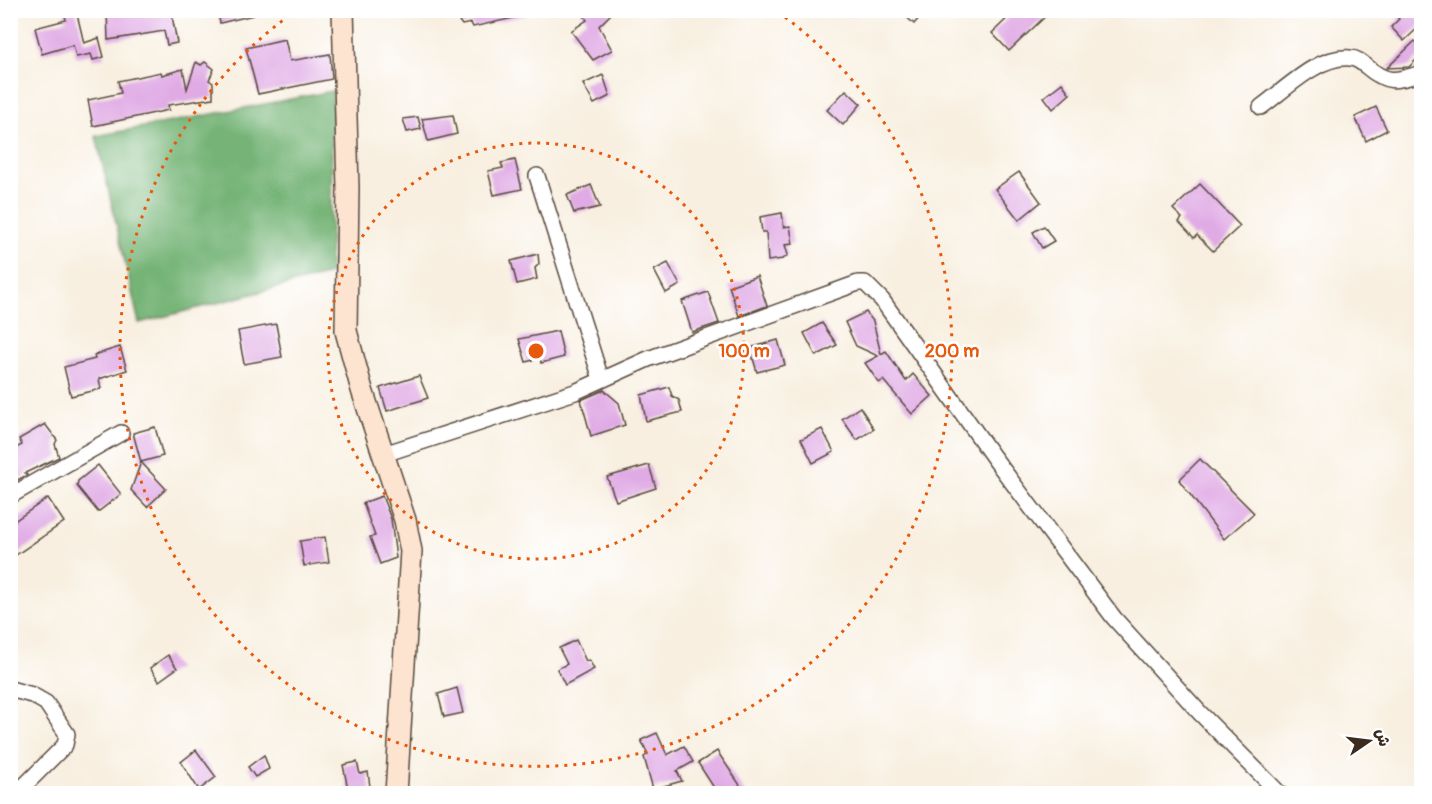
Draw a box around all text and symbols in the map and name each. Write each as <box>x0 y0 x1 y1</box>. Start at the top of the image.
text: 100 m <box>718 340 770 363</box>
text: 200 m <box>925 340 979 363</box>
centre of rings <box>526 341 546 361</box>
north arrow <box>1339 711 1399 771</box>
text: ش <box>1371 727 1394 749</box>

